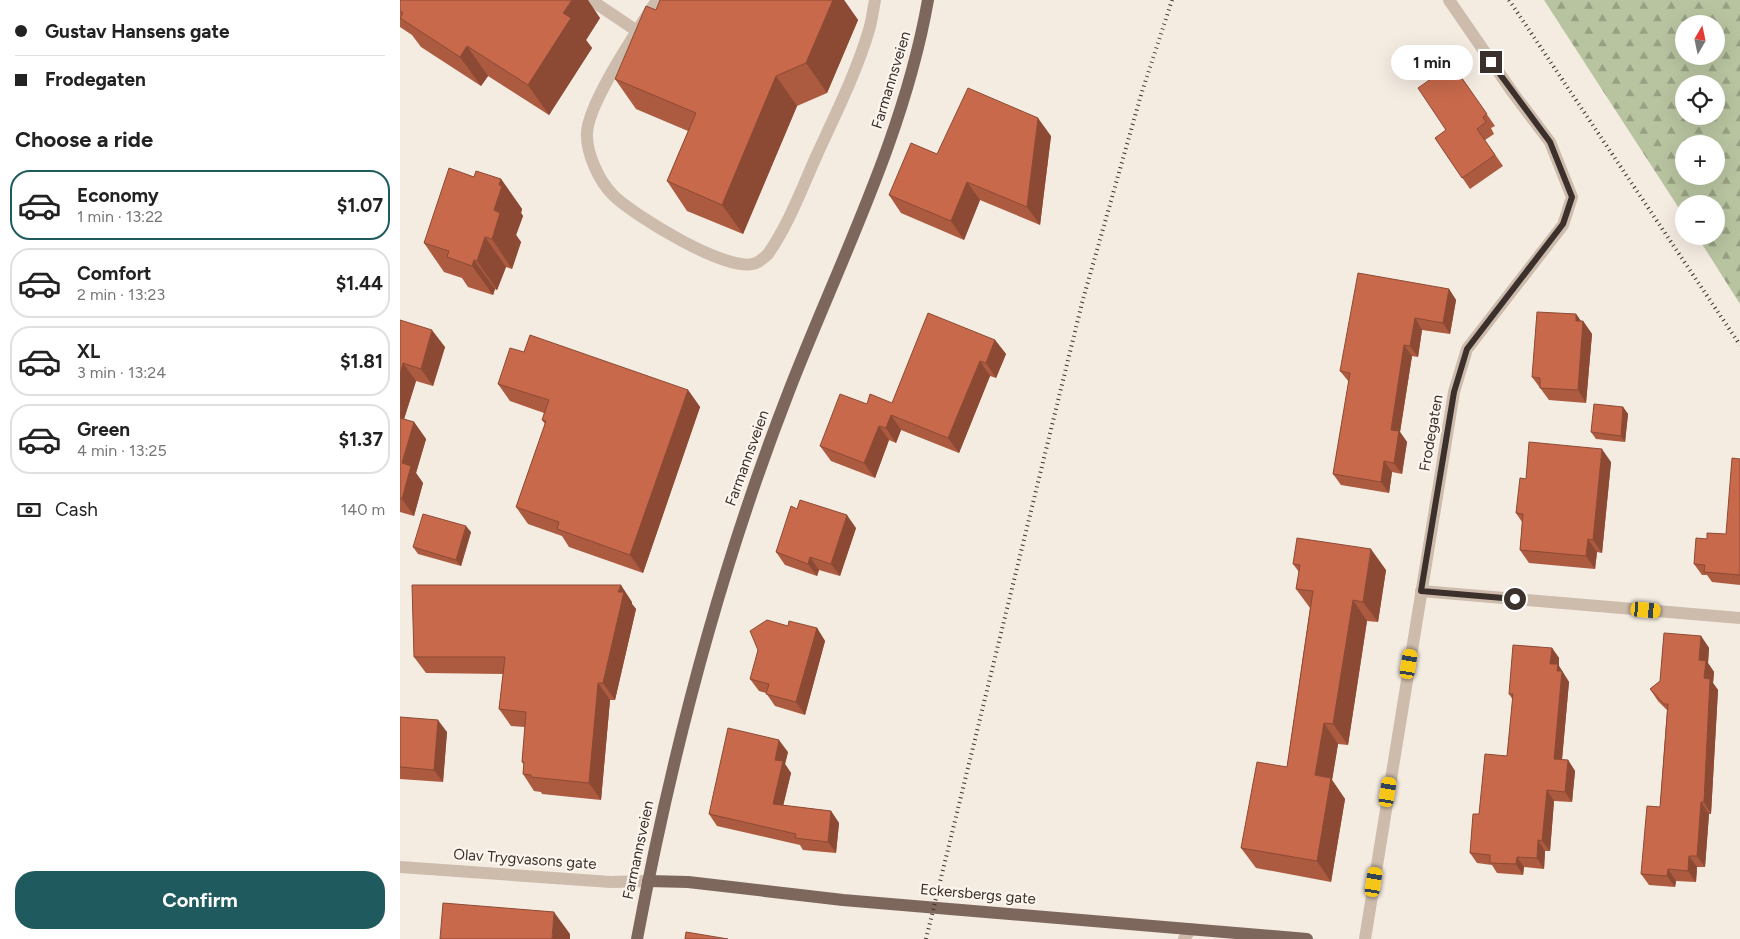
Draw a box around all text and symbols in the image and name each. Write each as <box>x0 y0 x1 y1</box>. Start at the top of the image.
north arrow <box>1675 15 1725 65</box>
map controls <box>1675 15 1725 245</box>
text: Gustav Hansens gate <box>45 20 229 43</box>
street label: Farmannsveien <box>868 29 914 131</box>
callout: 1 min <box>1391 44 1474 80</box>
route end <box>1480 51 1502 73</box>
text: 1 min <box>1413 53 1451 72</box>
text: Frodegaten <box>45 68 146 91</box>
button: locate <box>1675 75 1725 125</box>
text: Choose a ride <box>15 126 153 153</box>
button: + <box>1675 135 1725 185</box>
icon: car <box>17 183 62 228</box>
text: Economy <box>77 184 159 207</box>
text: $1.07 <box>337 194 383 217</box>
button: − <box>1675 195 1725 245</box>
text: 1 min · 13:22 <box>77 207 163 226</box>
icon: car <box>17 261 62 306</box>
text: Comfort <box>77 262 152 285</box>
text: $1.44 <box>336 272 383 295</box>
text: 2 min · 13:23 <box>77 285 165 304</box>
icon: car <box>17 339 62 384</box>
text: XL <box>77 340 100 363</box>
text: $1.81 <box>340 350 383 373</box>
text: 3 min · 13:24 <box>77 363 166 382</box>
street label: Frodegaten <box>1415 393 1447 473</box>
street label: Farmannsveien <box>721 408 773 508</box>
icon: car <box>17 417 62 462</box>
text: Green <box>77 418 130 441</box>
text: $1.37 <box>339 428 383 451</box>
text: 4 min · 13:25 <box>77 441 167 460</box>
icon: cash <box>15 496 43 524</box>
text: Cash <box>55 498 98 521</box>
text: 140 m <box>341 500 385 519</box>
route start <box>1504 588 1526 610</box>
car <box>1630 601 1661 619</box>
car <box>1399 648 1418 680</box>
car <box>1378 776 1397 808</box>
street label: Farmannsveien <box>619 799 657 901</box>
street label: Olav Trygvasons gate <box>453 845 597 873</box>
car <box>1364 866 1383 898</box>
button: Confirm <box>15 871 385 929</box>
street label: Eckersbergs gate <box>919 880 1037 908</box>

